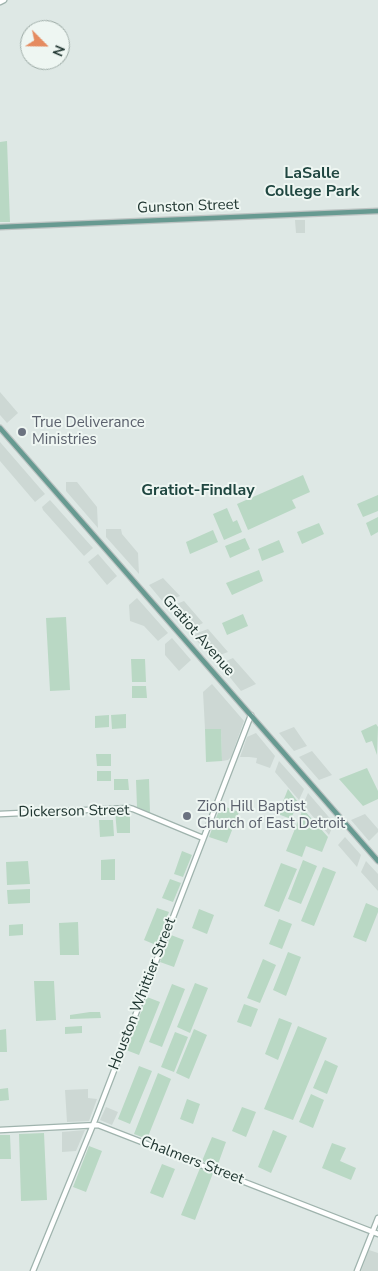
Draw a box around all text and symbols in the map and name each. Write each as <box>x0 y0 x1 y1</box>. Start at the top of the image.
north arrow <box>20 20 70 70</box>
text: N <box>48 42 69 59</box>
district label: LaSalle College Park <box>265 164 359 202</box>
street label: Gunston Street <box>137 196 239 218</box>
place label: True Deliverance Ministries <box>32 414 145 449</box>
marker: True Deliverance Ministries <box>16 426 28 438</box>
district label: Gratiot-Findlay <box>141 481 255 501</box>
street label: Gratiot Avenue <box>158 592 238 680</box>
place label: Zion Hill Baptist Church of East Detroit <box>197 798 345 833</box>
street label: Dickerson Street <box>18 802 130 822</box>
marker: Zion Hill Baptist Church of East Detroit <box>181 810 193 822</box>
street label: Houston Whittier Street <box>106 915 180 1073</box>
street label: Chalmers Street <box>138 1133 246 1189</box>

